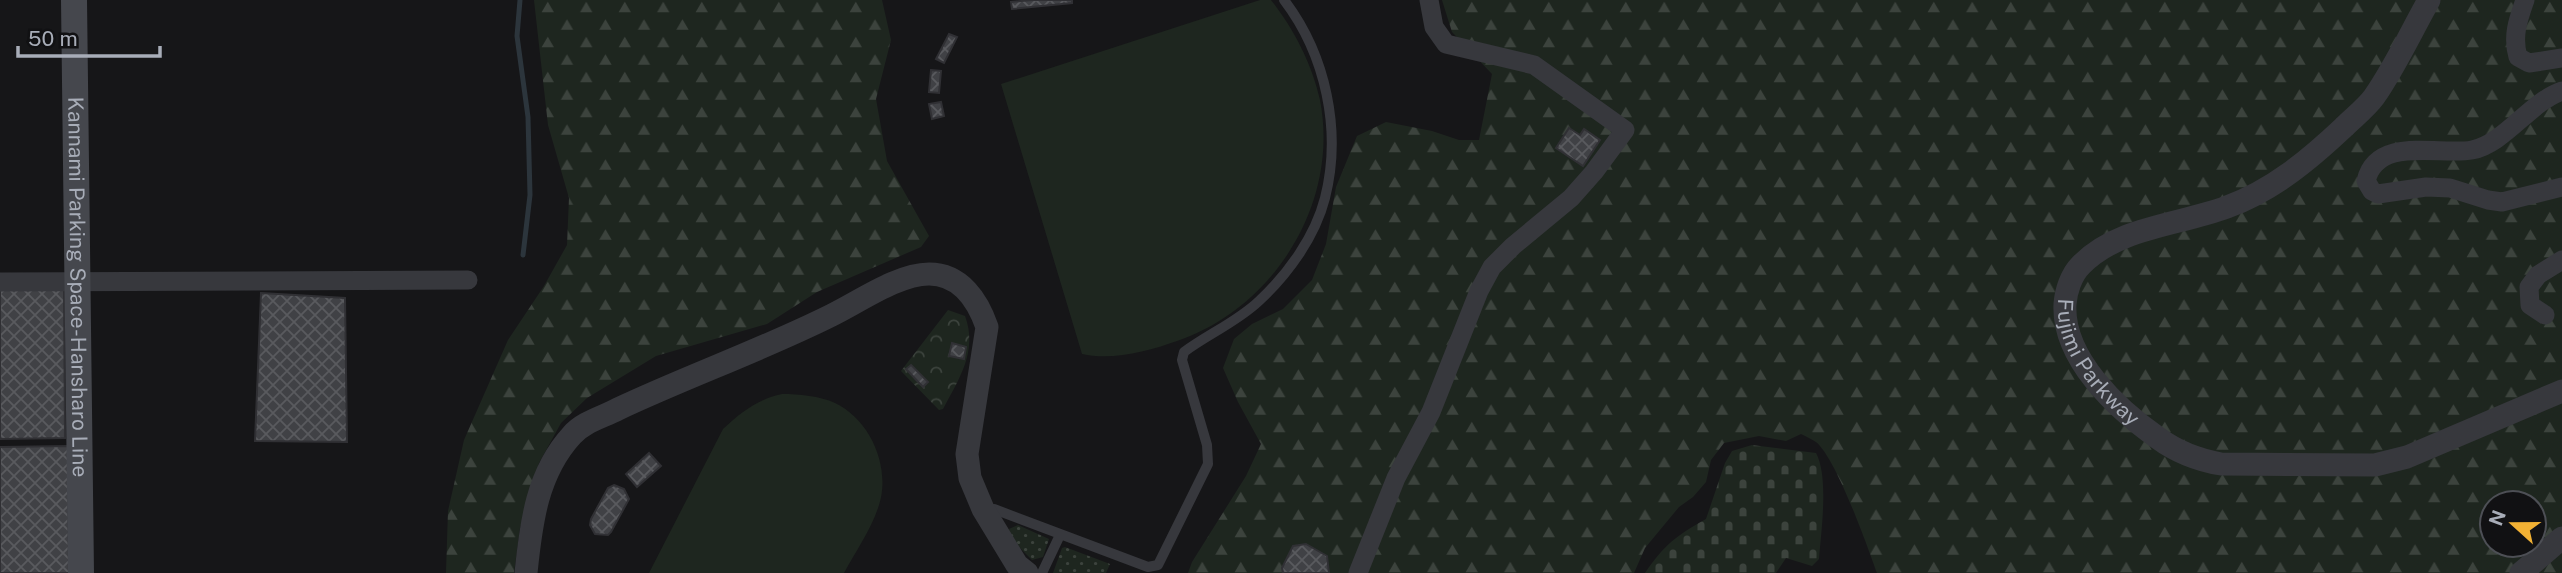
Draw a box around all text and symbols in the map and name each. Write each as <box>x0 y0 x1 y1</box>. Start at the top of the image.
scale bar <box>18 14 159 58</box>
text: 50 m <box>28 26 78 51</box>
street label: Kannami Parking Space-Hansharo Line <box>63 97 93 477</box>
street label: Fujimi Parkway <box>2053 298 2145 431</box>
north arrow <box>2478 489 2548 559</box>
text: N <box>2484 507 2510 529</box>

